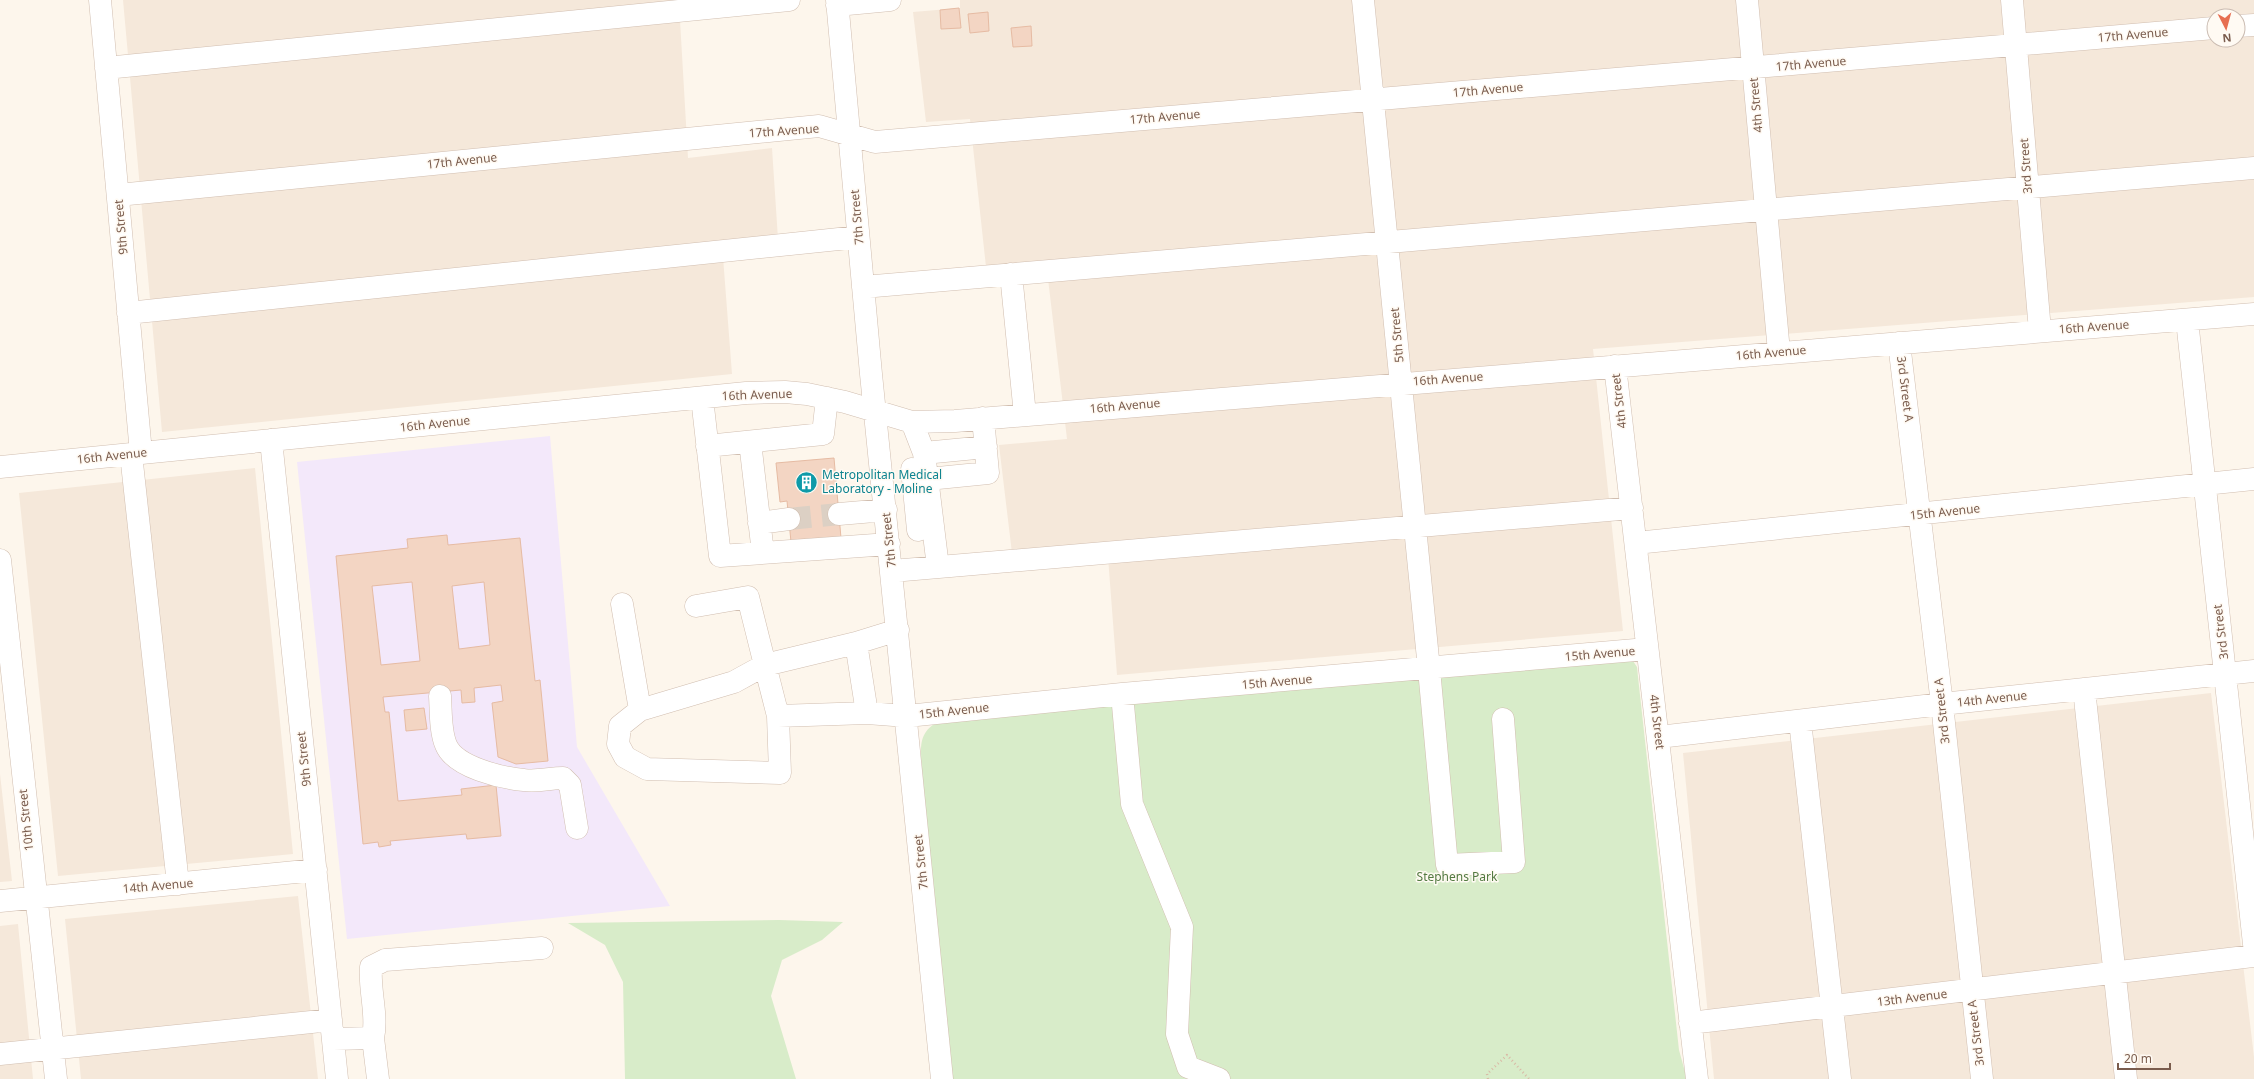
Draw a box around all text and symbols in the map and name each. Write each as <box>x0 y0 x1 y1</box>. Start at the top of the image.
north arrow <box>2206 8 2246 48</box>
street label: 17th Avenue <box>2097 23 2169 46</box>
text: N <box>2222 31 2232 46</box>
street label: 17th Avenue <box>1775 52 1847 75</box>
street label: 4th Street <box>1745 76 1766 133</box>
street label: 17th Avenue <box>1452 78 1524 101</box>
street label: 17th Avenue <box>1129 105 1201 128</box>
street label: 17th Avenue <box>748 120 820 141</box>
street label: 3rd Street <box>2015 137 2036 194</box>
street label: 17th Avenue <box>426 148 498 173</box>
street label: 7th Street <box>846 188 867 245</box>
street label: 9th Street <box>110 198 131 255</box>
street label: 5th Street <box>1386 306 1407 363</box>
street label: 16th Avenue <box>2058 316 2130 337</box>
street label: 16th Avenue <box>1735 341 1807 364</box>
street label: 3rd Street A <box>1893 355 1918 423</box>
street label: 16th Avenue <box>1412 368 1484 389</box>
street label: 4th Street <box>1607 372 1630 430</box>
street label: 16th Avenue <box>721 385 793 404</box>
street label: 16th Avenue <box>1089 394 1161 417</box>
street label: 16th Avenue <box>399 411 471 436</box>
street label: 16th Avenue <box>76 443 148 468</box>
place label: Metropolitan Medical Laboratory - Moline <box>822 466 942 497</box>
building icon: Metropolitan Medical Laboratory - Moline <box>794 469 820 495</box>
street label: 15th Avenue <box>1909 499 1981 524</box>
street label: 7th Street <box>877 511 900 568</box>
street label: 3rd Street <box>2209 603 2232 661</box>
street label: 15th Avenue <box>1564 642 1636 665</box>
street label: 15th Avenue <box>1241 670 1313 693</box>
street label: 3rd Street A <box>1930 677 1953 745</box>
street label: 14th Avenue <box>1956 686 2028 711</box>
street label: 4th Street <box>1646 693 1669 751</box>
street label: 15th Avenue <box>918 698 990 723</box>
street label: 9th Street <box>292 730 315 787</box>
street label: 10th Street <box>14 788 37 852</box>
street label: 7th Street <box>909 833 932 890</box>
park label: Stephens Park <box>1417 868 1498 885</box>
street label: 14th Avenue <box>122 874 194 897</box>
street label: 13th Avenue <box>1876 985 1948 1010</box>
street label: 3rd Street A <box>1963 999 1988 1067</box>
scale bar <box>2118 1045 2170 1071</box>
text: 20 m <box>2124 1050 2152 1067</box>

